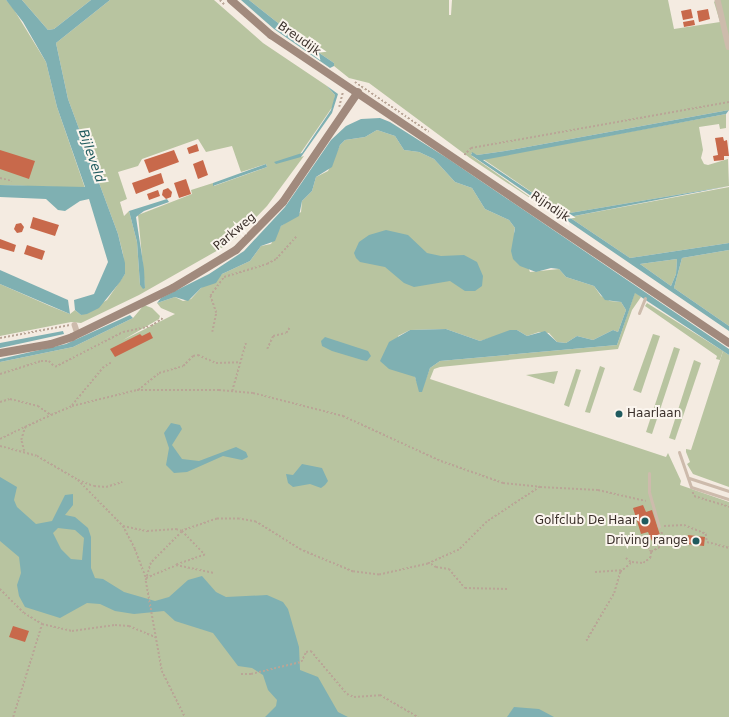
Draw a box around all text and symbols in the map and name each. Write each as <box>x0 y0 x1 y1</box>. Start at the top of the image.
street label: Breudijk <box>275 19 323 59</box>
water label: Bijleveld <box>75 127 107 185</box>
street label: Rijndijk <box>528 189 572 225</box>
street label: Parkweg <box>211 210 259 254</box>
place label: Haarlaan <box>627 407 681 421</box>
marker: Haarlaan <box>614 409 624 419</box>
place label: Golfclub De Haar <box>535 514 637 528</box>
marker: Golfclub De Haar <box>640 516 650 526</box>
place label: Driving range <box>606 534 688 548</box>
marker: Driving range <box>691 536 701 546</box>

